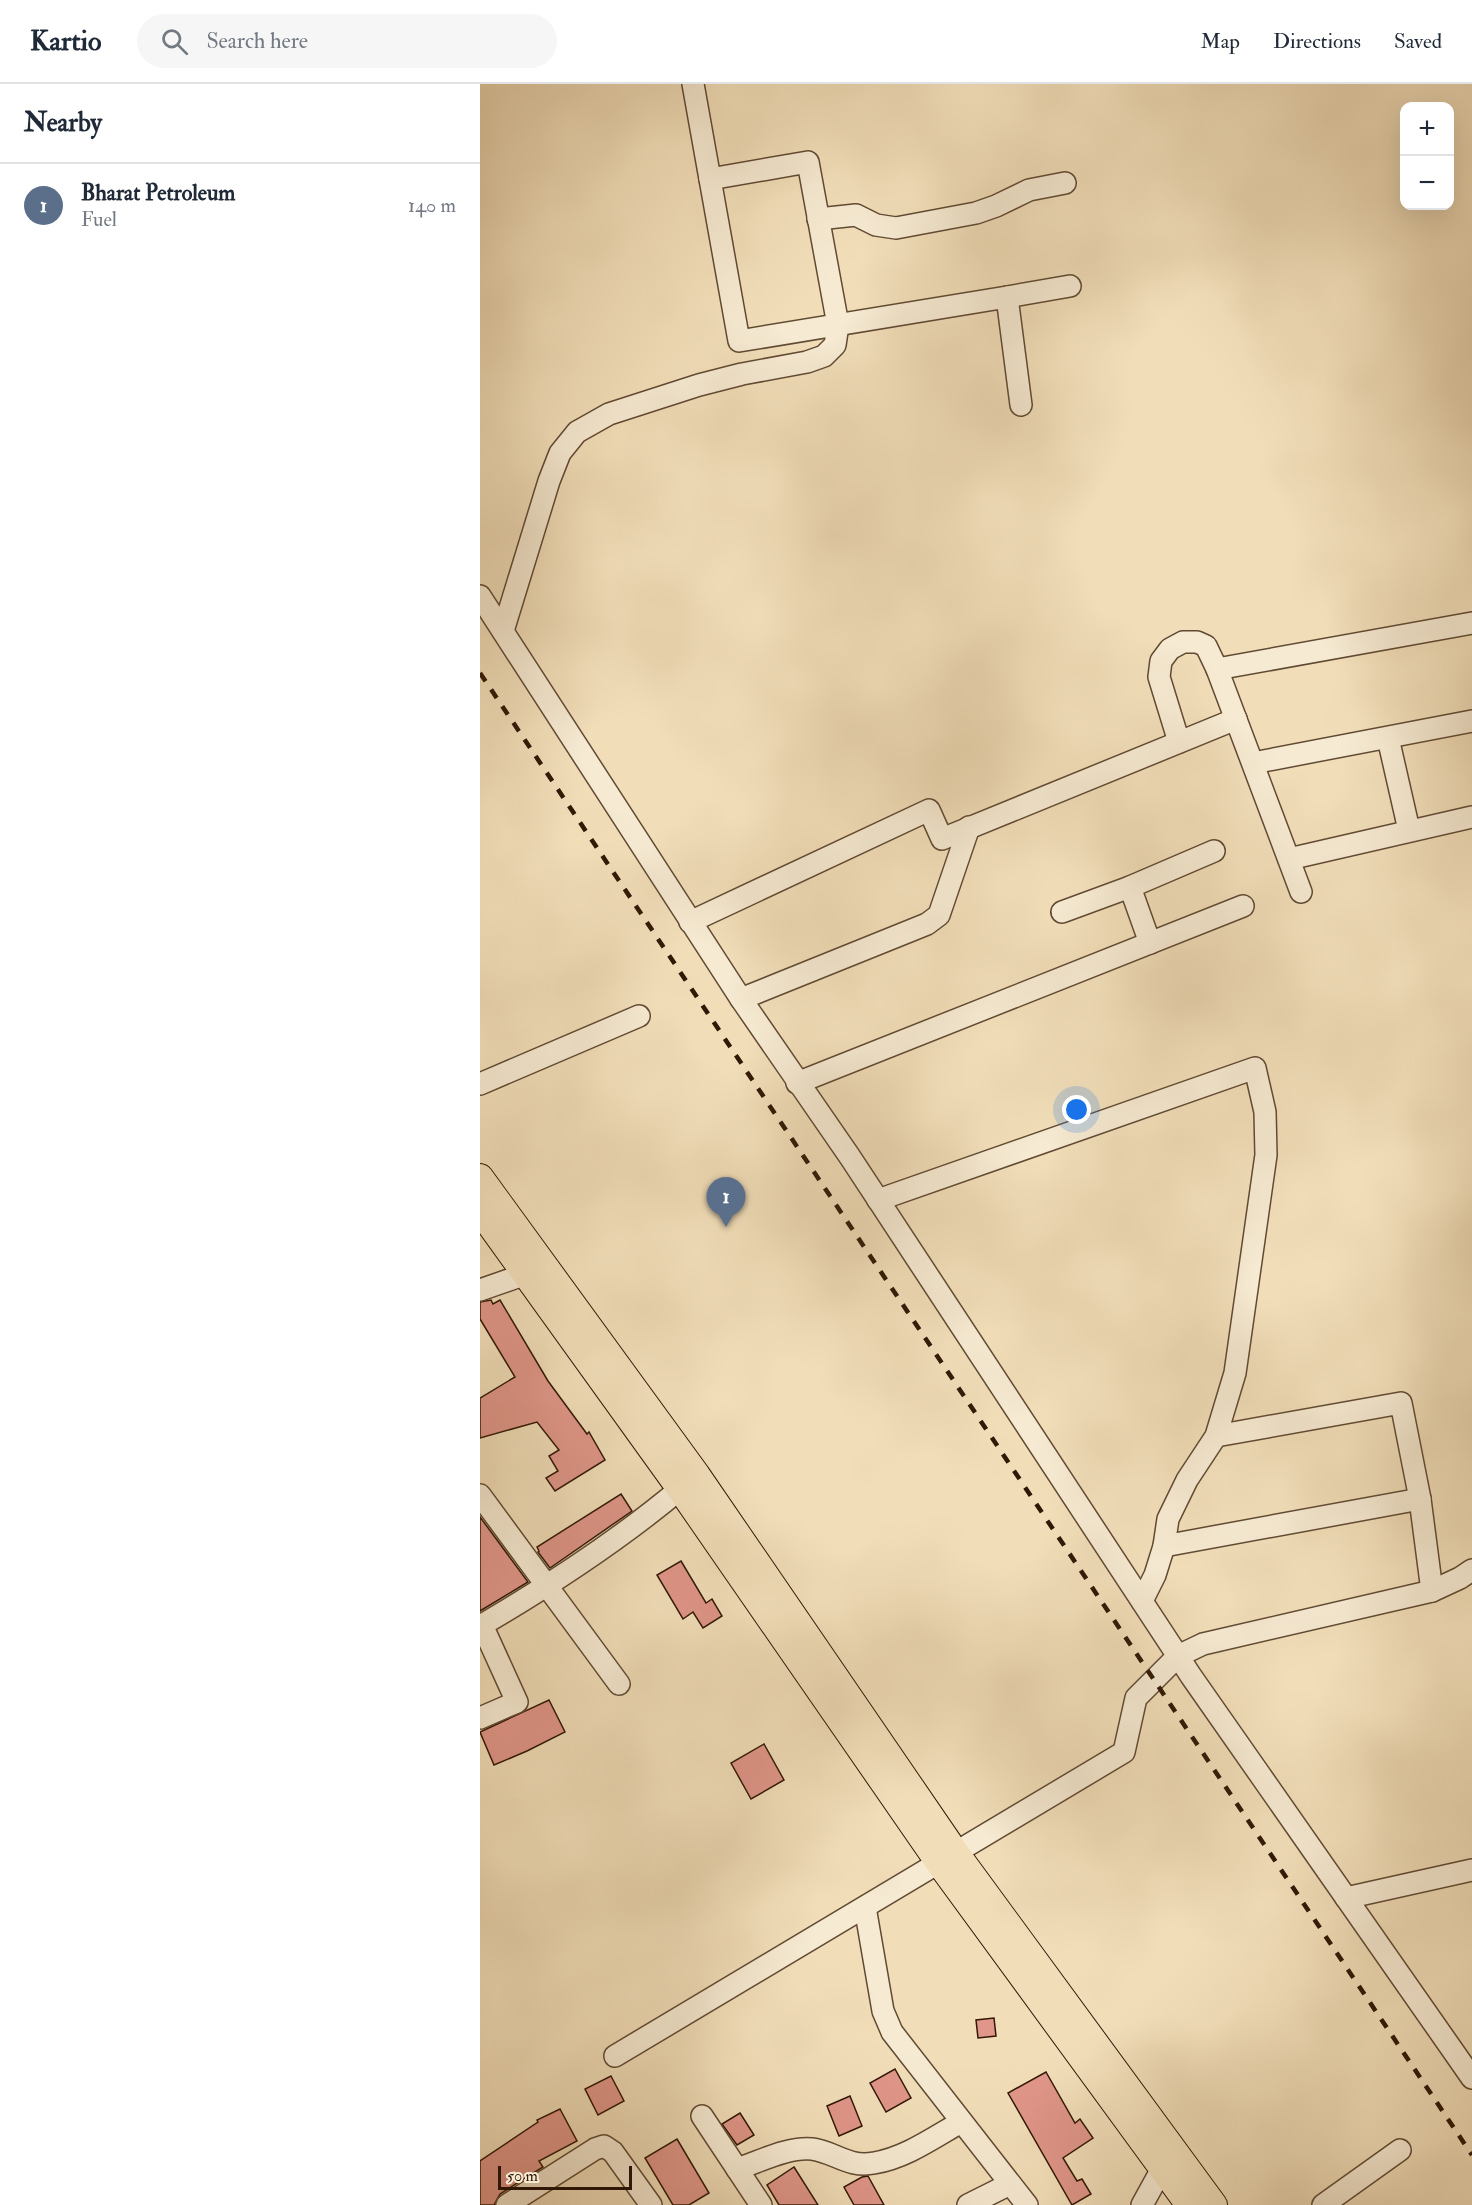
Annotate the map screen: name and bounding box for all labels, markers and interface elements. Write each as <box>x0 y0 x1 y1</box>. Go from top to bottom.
search box <box>137 14 557 68</box>
text: Kartio <box>30 24 101 59</box>
icon: search <box>158 25 191 58</box>
text: Search here <box>206 27 308 55</box>
text: Map <box>1200 28 1240 55</box>
text: Directions <box>1273 28 1361 55</box>
text: Saved <box>1394 28 1442 55</box>
map controls <box>1400 102 1454 210</box>
button: + <box>1400 102 1454 156</box>
text: Nearby <box>24 107 102 139</box>
button: − <box>1400 156 1454 210</box>
text: Bharat Petroleum <box>81 179 235 207</box>
text: 1 <box>40 193 47 218</box>
text: 140 m <box>408 193 456 218</box>
text: Fuel <box>81 207 117 232</box>
your location <box>1062 1095 1091 1124</box>
pin: 1 <box>706 1178 746 1227</box>
scale bar <box>498 2163 632 2190</box>
text: 50 m <box>507 2166 538 2186</box>

